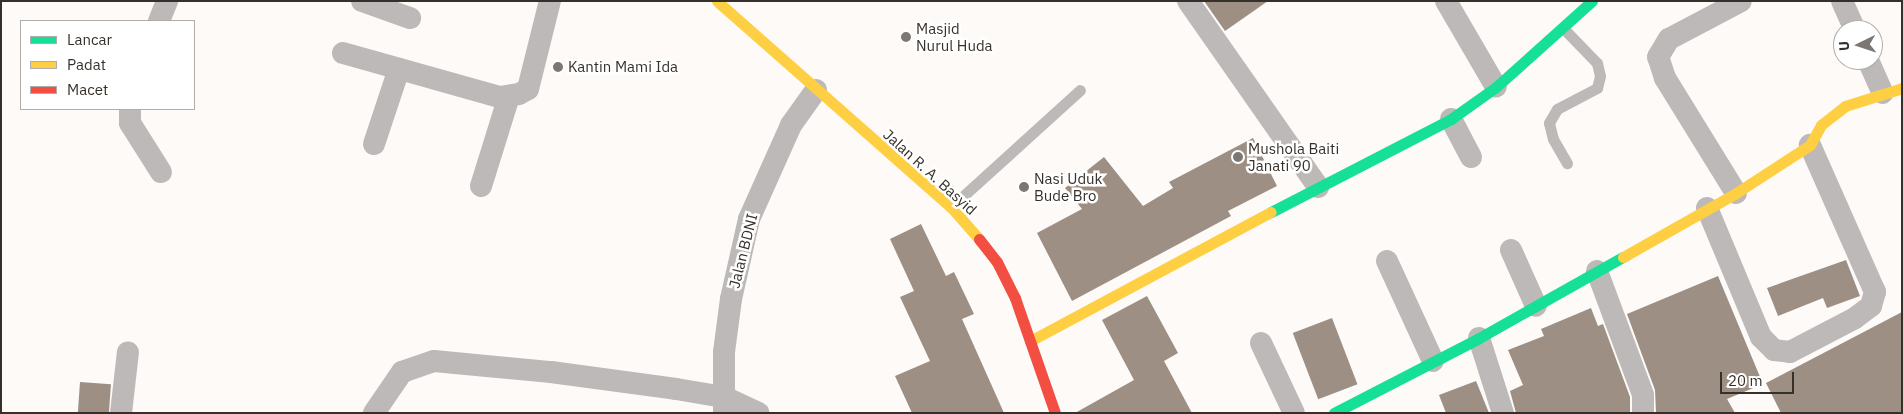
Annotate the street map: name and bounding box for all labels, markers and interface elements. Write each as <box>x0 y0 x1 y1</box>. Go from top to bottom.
place label: Masjid Nurul Huda <box>916 19 993 54</box>
legend <box>20 20 195 110</box>
north arrow <box>1833 20 1883 70</box>
text: Lancar <box>67 30 112 49</box>
marker: Masjid Nurul Huda <box>900 31 912 43</box>
text: U <box>1835 41 1853 51</box>
text: Padat <box>67 55 106 74</box>
place label: Kantin Mami Ida <box>568 58 678 76</box>
marker: Kantin Mami Ida <box>552 61 564 73</box>
text: Macet <box>67 80 108 99</box>
street label: Jalan R. A. Basyid <box>880 125 980 219</box>
place label: Mushola Baiti Janati 90 <box>1248 139 1339 174</box>
marker: Mushola Baiti Janati 90 <box>1232 151 1244 163</box>
place label: Nasi Uduk Bude Bro <box>1034 169 1103 204</box>
marker: Nasi Uduk Bude Bro <box>1018 181 1030 193</box>
street label: Jalan BDNI <box>725 212 761 290</box>
scale bar <box>1723 362 1797 394</box>
text: 20 m <box>1728 371 1763 390</box>

